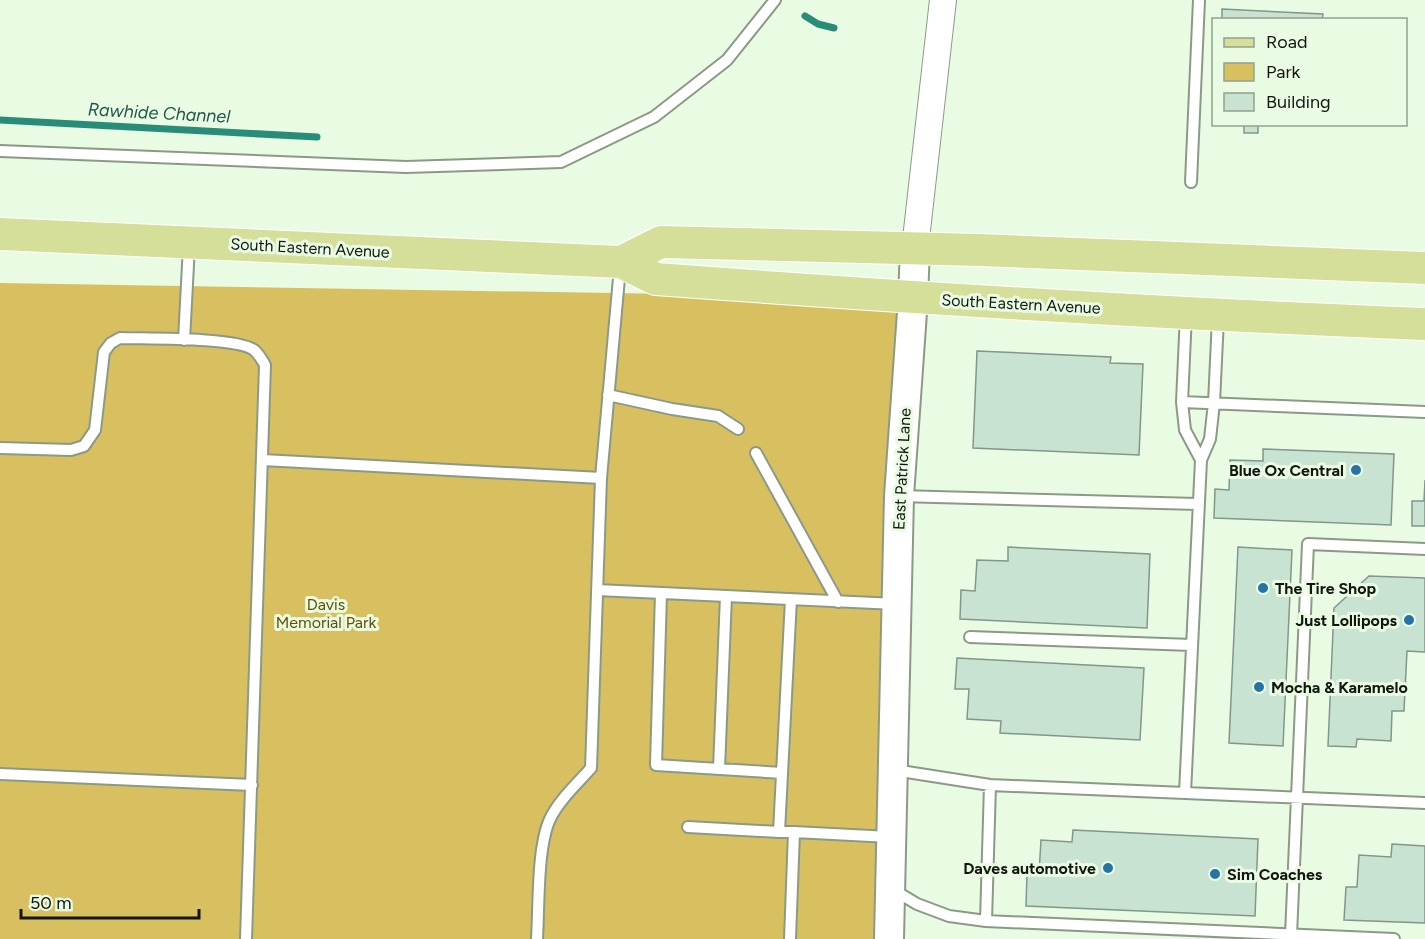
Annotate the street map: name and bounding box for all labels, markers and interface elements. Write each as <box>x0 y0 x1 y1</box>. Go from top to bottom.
legend <box>1212 18 1407 126</box>
text: Road <box>1266 31 1307 53</box>
text: Park <box>1266 61 1301 83</box>
text: Building <box>1266 91 1331 113</box>
water label: Rawhide Channel <box>87 98 232 128</box>
street label: South Eastern Avenue <box>230 234 390 262</box>
street label: South Eastern Avenue <box>941 290 1101 318</box>
street label: East Patrick Lane <box>889 407 915 530</box>
place label: Blue Ox Central <box>1229 461 1344 480</box>
marker: Blue Ox Central <box>1349 463 1363 477</box>
place label: The Tire Shop <box>1275 579 1377 598</box>
marker: The Tire Shop <box>1256 581 1270 595</box>
park label: Davis Memorial Park <box>276 595 376 632</box>
place label: Just Lollipops <box>1295 611 1398 630</box>
marker: Just Lollipops <box>1402 613 1416 627</box>
place label: Mocha & Karamelo <box>1271 678 1408 697</box>
marker: Mocha & Karamelo <box>1252 680 1266 694</box>
place label: Daves automotive <box>963 859 1096 878</box>
marker: Daves automotive <box>1101 861 1115 875</box>
place label: Sim Coaches <box>1227 865 1323 884</box>
marker: Sim Coaches <box>1208 867 1222 881</box>
scale bar <box>21 882 200 920</box>
text: 50 m <box>30 892 72 914</box>

